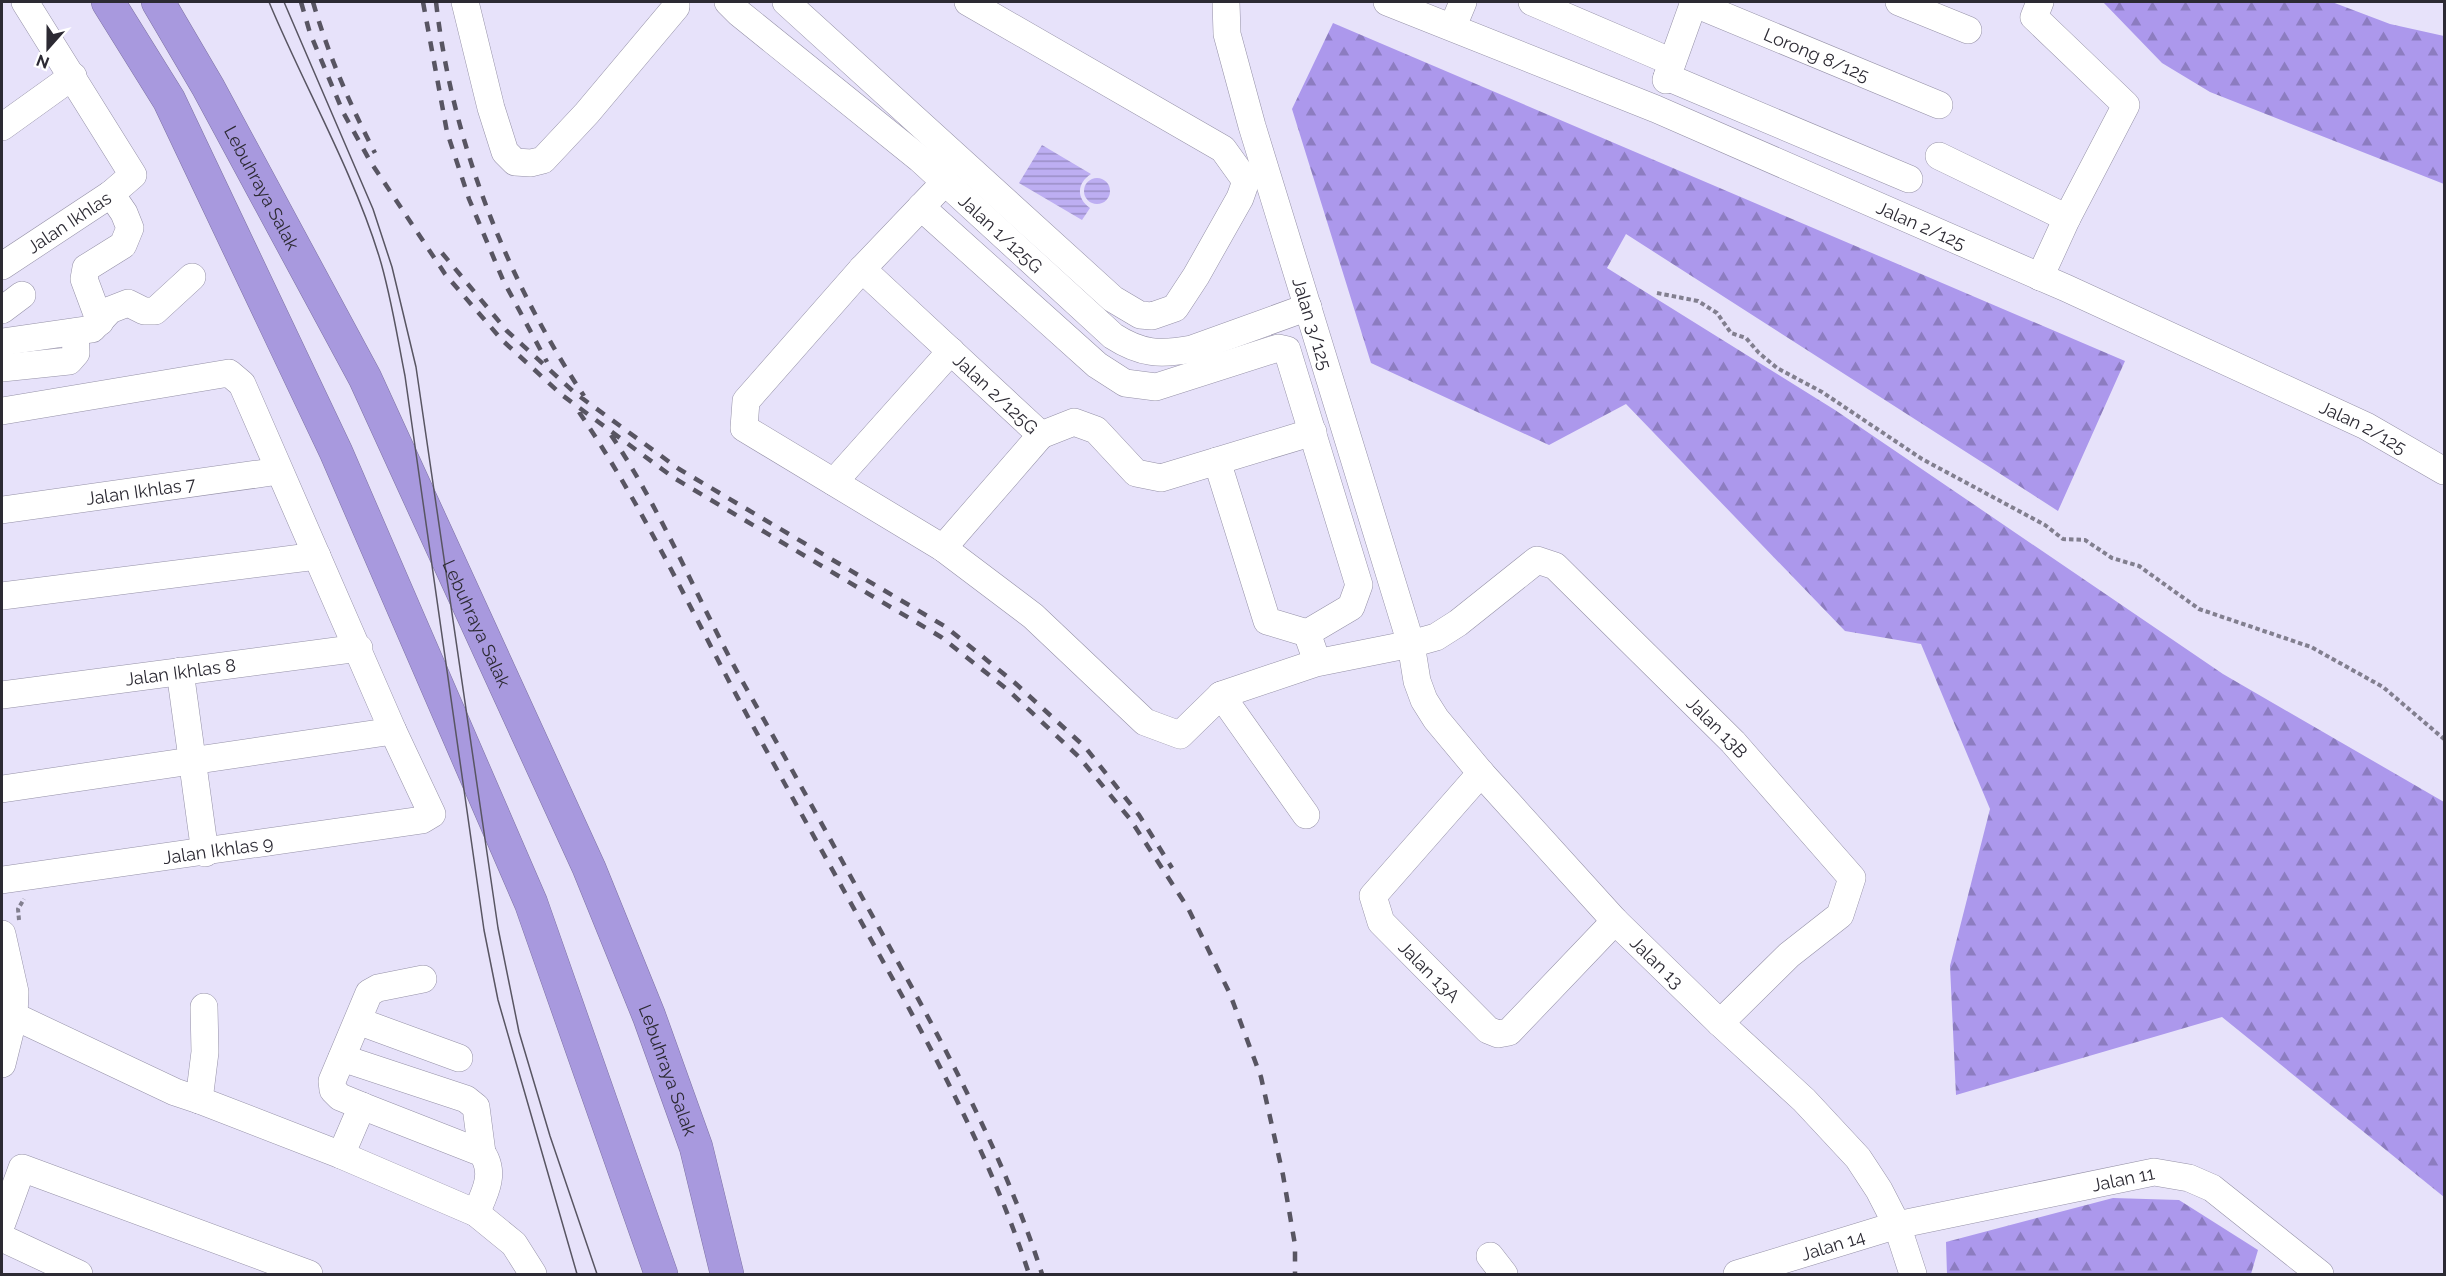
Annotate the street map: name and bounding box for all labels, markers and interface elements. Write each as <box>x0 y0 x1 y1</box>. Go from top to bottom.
north arrow <box>18 18 78 78</box>
street label: Lorong 8/125 <box>1761 23 1873 86</box>
text: N <box>34 50 52 73</box>
street label: Lebuhraya Salak <box>220 122 305 254</box>
street label: Jalan Ikhlas <box>23 187 115 257</box>
street label: Jalan 1/125G <box>955 190 1047 277</box>
street label: Jalan 2/125 <box>1874 196 1969 254</box>
street label: Jalan 3/125 <box>1289 275 1337 372</box>
street label: Jalan 2/125G <box>949 349 1043 438</box>
street label: Jalan 2/125 <box>2317 396 2411 458</box>
street label: Jalan Ikhlas 7 <box>85 472 197 509</box>
street label: Lebuhraya Salak <box>439 556 516 691</box>
street label: Jalan Ikhlas 8 <box>124 654 237 689</box>
street label: Jalan 13B <box>1683 692 1752 762</box>
street label: Jalan Ikhlas 9 <box>162 832 274 868</box>
street label: Jalan 13 <box>1626 932 1688 992</box>
street label: Jalan 13A <box>1395 936 1464 1006</box>
street label: Lebuhraya Salak <box>635 1001 702 1139</box>
street label: Jalan 11 <box>2090 1162 2156 1195</box>
street label: Jalan 14 <box>1798 1225 1867 1264</box>

